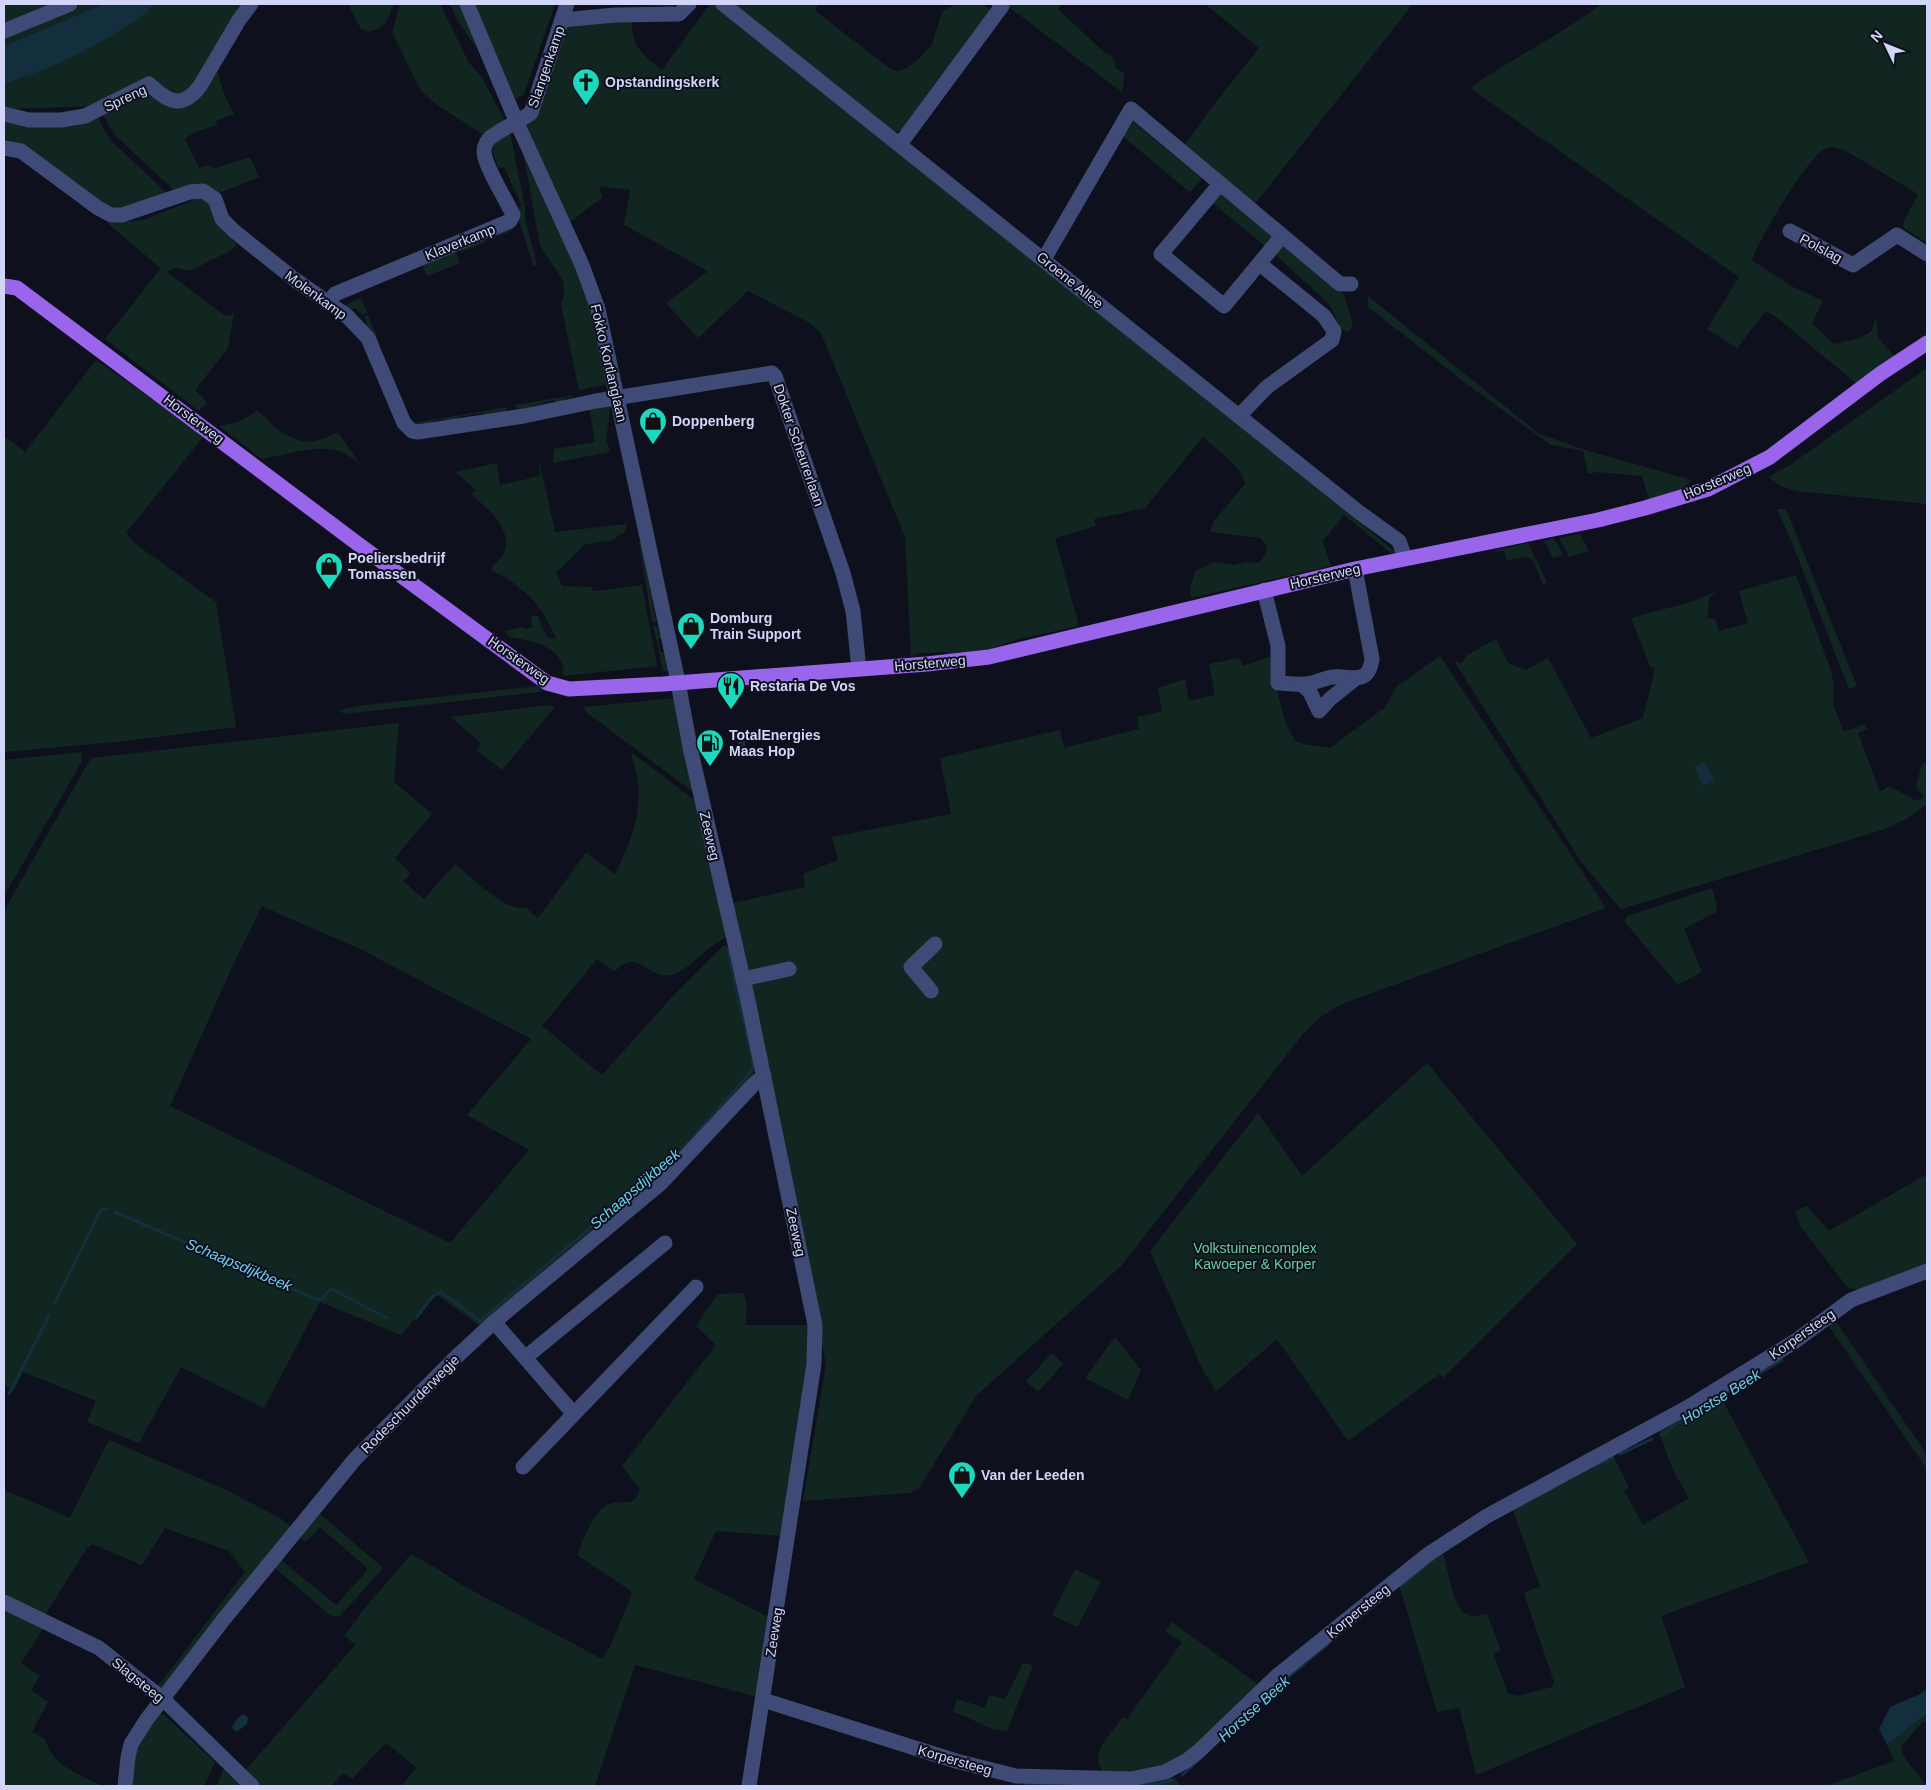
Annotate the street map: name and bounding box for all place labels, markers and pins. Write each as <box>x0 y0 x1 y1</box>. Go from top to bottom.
church icon: Opstandingskerk <box>571 67 601 106</box>
place label: Opstandingskerk <box>605 74 720 90</box>
shop icon: Doppenberg <box>638 406 668 445</box>
place label: Doppenberg <box>672 413 754 429</box>
place label: Poeliersbedrijf Tomassen <box>348 550 446 582</box>
shop icon: Poeliersbedrijf Tomassen <box>314 551 344 590</box>
place label: Domburg Train Support <box>710 610 801 642</box>
shop icon: Domburg Train Support <box>676 611 706 650</box>
restaurant icon: Restaria De Vos <box>716 671 746 710</box>
place label: Restaria De Vos <box>750 678 856 694</box>
place label: TotalEnergies Maas Hop <box>729 727 821 759</box>
fuel station icon: TotalEnergies Maas Hop <box>695 728 725 767</box>
shop icon: Van der Leeden <box>947 1460 977 1499</box>
place label: Van der Leeden <box>981 1467 1084 1483</box>

